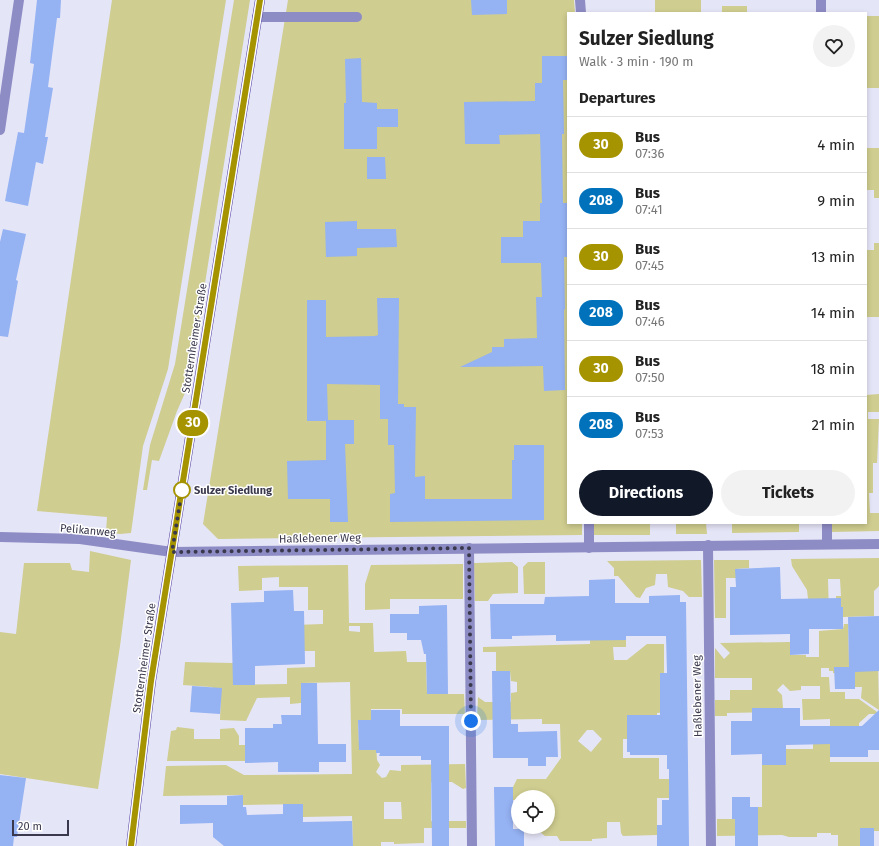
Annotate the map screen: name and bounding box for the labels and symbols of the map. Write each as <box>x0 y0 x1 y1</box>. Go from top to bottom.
street label: Stotternheimer Straße <box>179 282 210 394</box>
line badge: 30 <box>175 410 211 436</box>
marker: Sulzer Siedlung <box>173 481 191 499</box>
place label: Sulzer Siedlung <box>194 484 273 497</box>
street label: Pelikanweg <box>60 522 117 539</box>
street label: Haßlebener Weg <box>279 531 361 546</box>
street label: Stotternheimer Straße <box>130 602 159 714</box>
street label: Haßlebener Weg <box>690 655 705 737</box>
your location <box>461 711 481 731</box>
scale bar <box>12 818 69 837</box>

